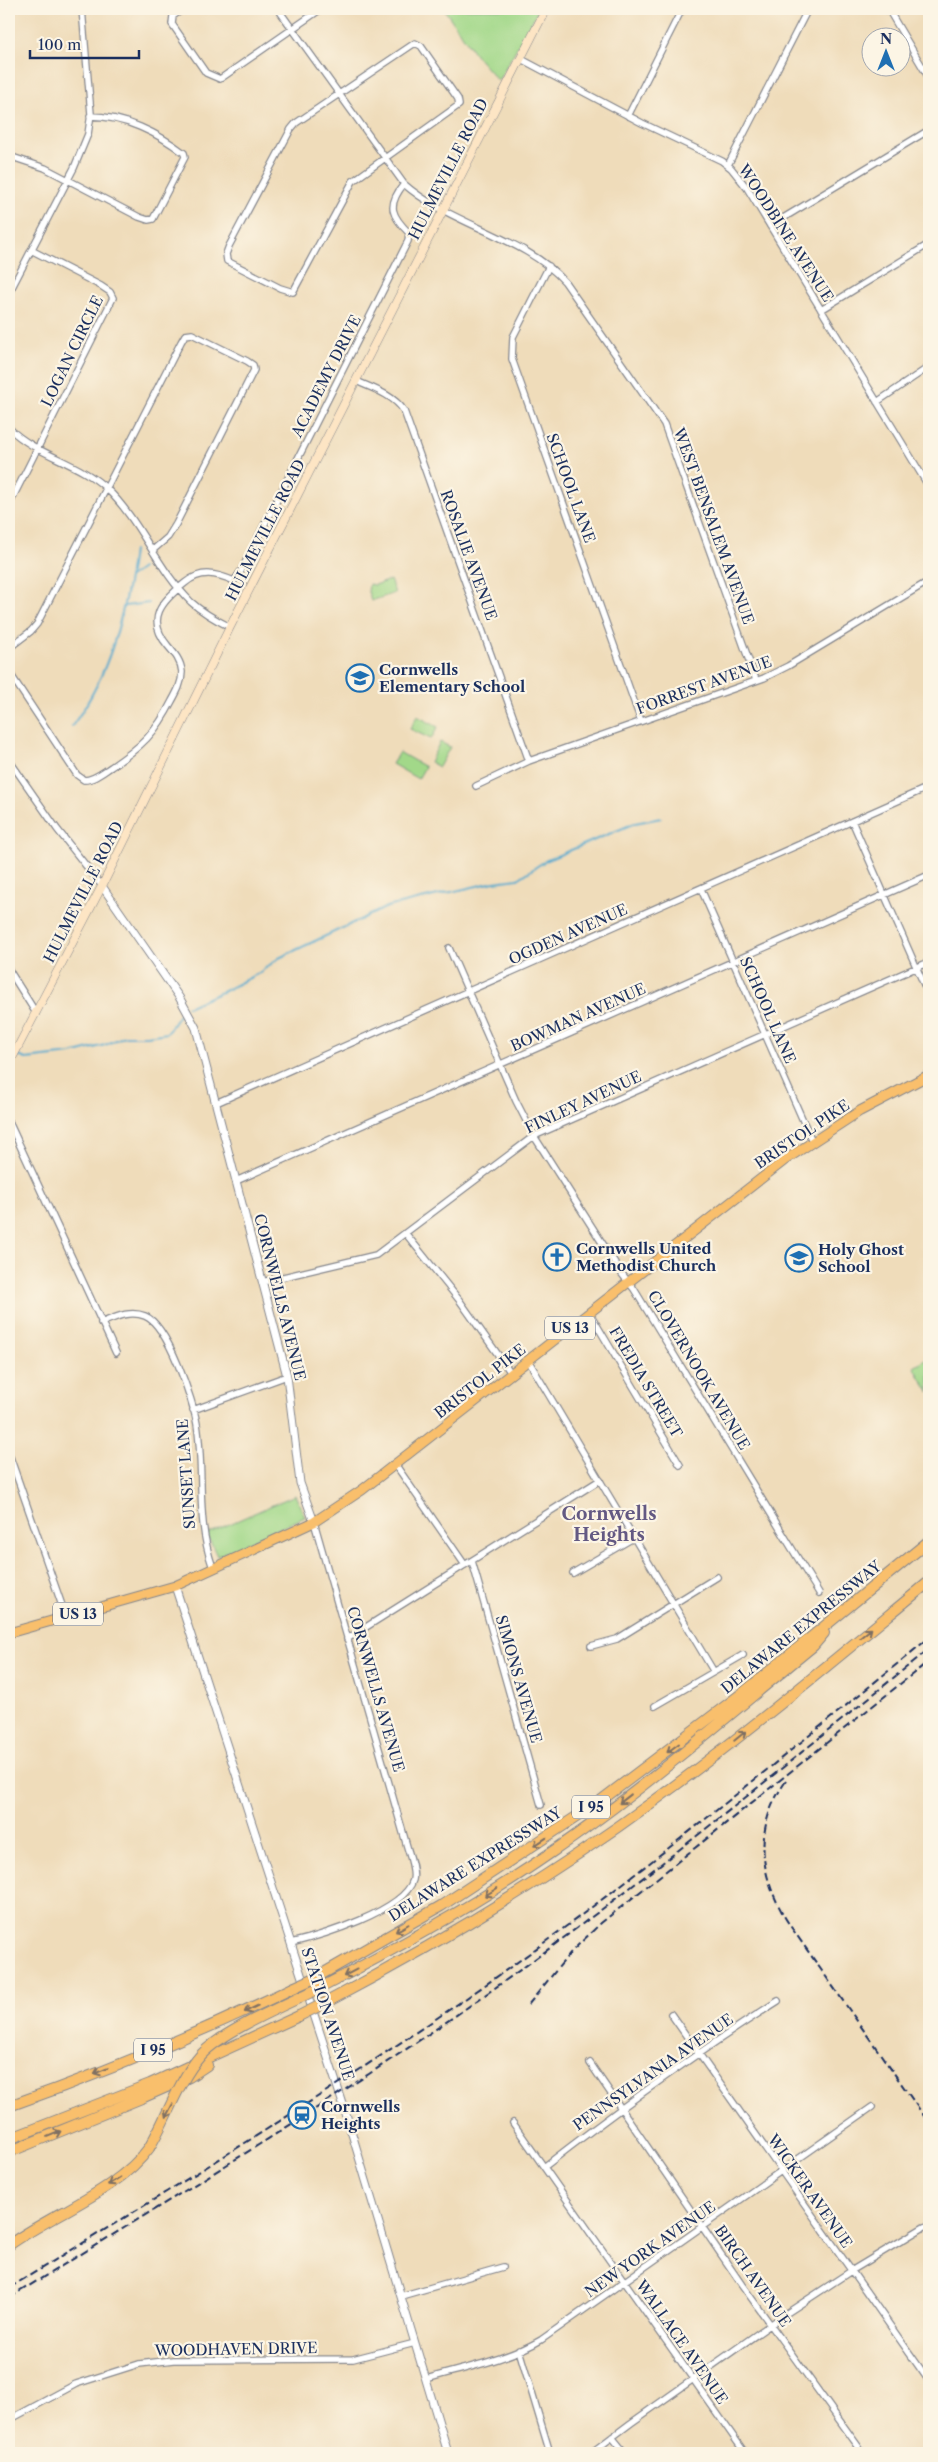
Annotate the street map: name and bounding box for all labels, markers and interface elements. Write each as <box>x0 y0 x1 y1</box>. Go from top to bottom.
scale bar <box>30 28 139 60</box>
north arrow <box>860 28 910 78</box>
text: N <box>880 30 892 48</box>
text: 100 m <box>38 35 81 54</box>
street label: HULMEVILLE ROAD <box>404 95 492 243</box>
street label: WOODBINE AVENUE <box>734 160 838 305</box>
street label: LOGAN CIRCLE <box>37 292 107 410</box>
street label: ACADEMY DRIVE <box>287 312 365 441</box>
street label: WEST BENSALEM AVENUE <box>669 424 758 627</box>
street label: SCHOOL LANE <box>542 431 600 545</box>
street label: HULMEVILLE ROAD <box>221 456 309 604</box>
street label: ROSALIE AVENUE <box>437 487 501 623</box>
street label: FORREST AVENUE <box>634 652 774 718</box>
place label: Cornwells Elementary School <box>379 660 525 696</box>
school or university icon: Cornwells Elementary School <box>345 663 375 693</box>
street label: HULMEVILLE ROAD <box>39 818 127 966</box>
street label: OGDEN AVENUE <box>506 899 630 969</box>
street label: SCHOOL LANE <box>736 954 800 1066</box>
street label: BOWMAN AVENUE <box>507 979 649 1055</box>
street label: FINLEY AVENUE <box>522 1067 644 1137</box>
street label: BRISTOL PIKE <box>751 1095 853 1173</box>
street label: CORNWELLS AVENUE <box>250 1212 310 1382</box>
place label: Cornwells United Methodist Church <box>576 1239 717 1275</box>
place label: Holy Ghost School <box>818 1240 904 1276</box>
church icon: Cornwells United Methodist Church <box>542 1242 572 1272</box>
school or university icon: Holy Ghost School <box>784 1243 814 1273</box>
street label: CLOVERNOOK AVENUE <box>644 1287 754 1453</box>
road number: US 13 <box>545 1316 595 1340</box>
street label: FREDIA STREET <box>605 1323 687 1442</box>
street label: BRISTOL PIKE <box>431 1340 529 1422</box>
street label: SUNSET LANE <box>173 1418 199 1530</box>
district label: Cornwells Heights <box>561 1503 657 1546</box>
street label: DELAWARE EXPRESSWAY <box>717 1556 885 1698</box>
road number: US 13 <box>53 1602 103 1626</box>
street label: CORNWELLS AVENUE <box>343 1604 409 1774</box>
street label: SIMONS AVENUE <box>492 1613 546 1745</box>
one-way arrow <box>860 1628 873 1639</box>
one-way arrow <box>734 1730 747 1741</box>
one-way arrow <box>667 1743 680 1754</box>
one-way arrow <box>618 1794 631 1805</box>
road number: I 95 <box>572 1795 610 1818</box>
street label: DELAWARE EXPRESSWAY <box>385 1803 566 1925</box>
one-way arrow <box>533 1837 547 1847</box>
one-way arrow <box>485 1887 499 1897</box>
one-way arrow <box>395 1924 410 1933</box>
street label: STATION AVENUE <box>297 1945 359 2083</box>
one-way arrow <box>343 1969 358 1978</box>
one-way arrow <box>244 2005 259 2014</box>
street label: PENNSYLVANIA AVENUE <box>569 2009 737 2135</box>
road number: I 95 <box>134 2038 172 2062</box>
one-way arrow <box>94 2067 109 2076</box>
place label: Cornwells Heights <box>321 2097 400 2133</box>
station icon: Cornwells Heights <box>287 2100 317 2130</box>
one-way arrow <box>164 2103 173 2118</box>
one-way arrow <box>46 2129 61 2138</box>
street label: WICKER AVENUE <box>763 2130 856 2252</box>
one-way arrow <box>107 2176 121 2186</box>
street label: NEW YORK AVENUE <box>581 2197 719 2301</box>
street label: BIRCH AVENUE <box>711 2221 795 2331</box>
street label: WALLACE AVENUE <box>631 2275 732 2408</box>
street label: WOODHAVEN DRIVE <box>153 2338 318 2360</box>

